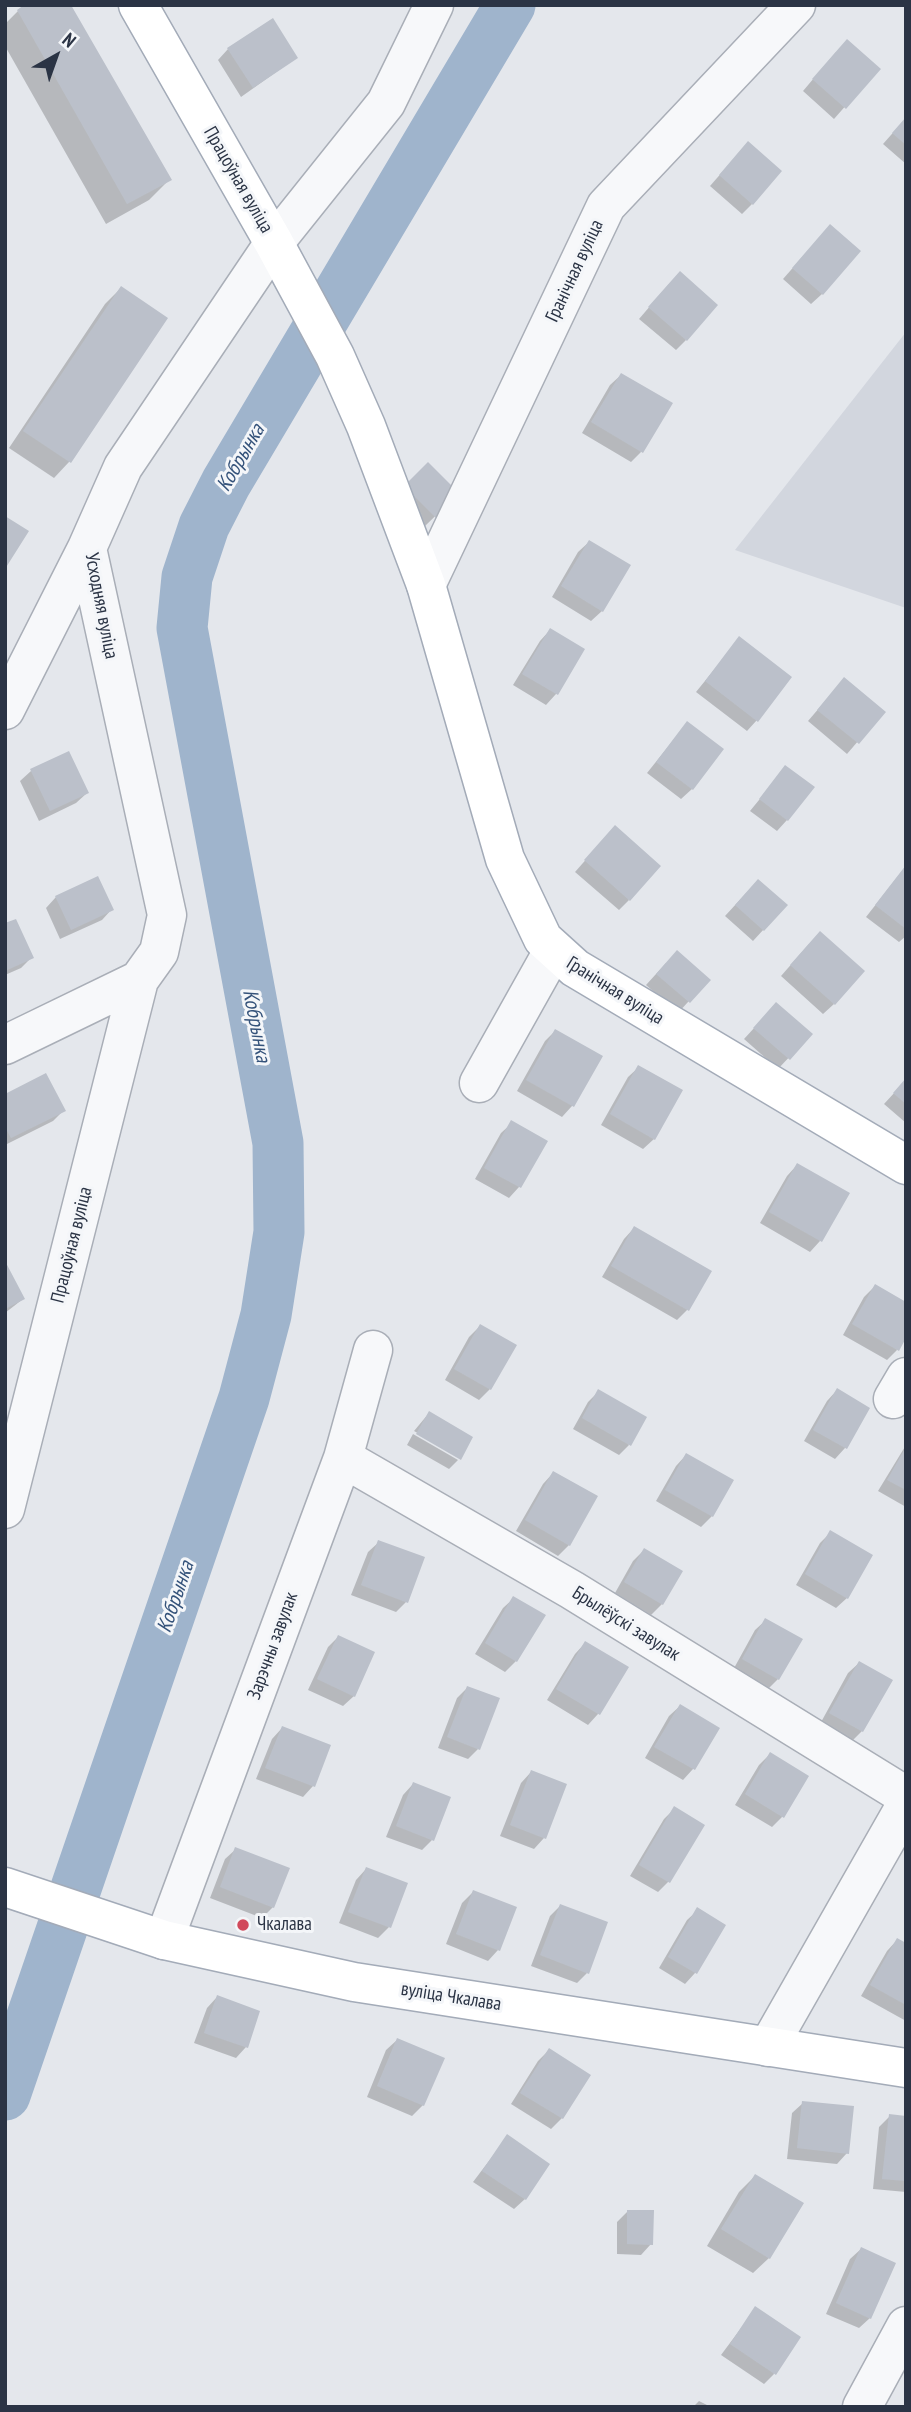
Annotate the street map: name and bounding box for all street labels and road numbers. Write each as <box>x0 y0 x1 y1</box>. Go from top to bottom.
street label: Працоўная вуліца <box>198 123 278 237</box>
street label: Гранічная вуліца <box>541 216 609 326</box>
street label: Усходняя вуліца <box>80 551 122 661</box>
street label: Гранічная вуліца <box>562 952 668 1030</box>
street label: Працоўная вуліца <box>47 1184 97 1306</box>
street label: Брылёўскі завулак <box>568 1582 684 1666</box>
street label: Зарэчны завулак <box>243 1589 303 1703</box>
street label: вуліца Чкалава <box>399 1978 503 2016</box>

